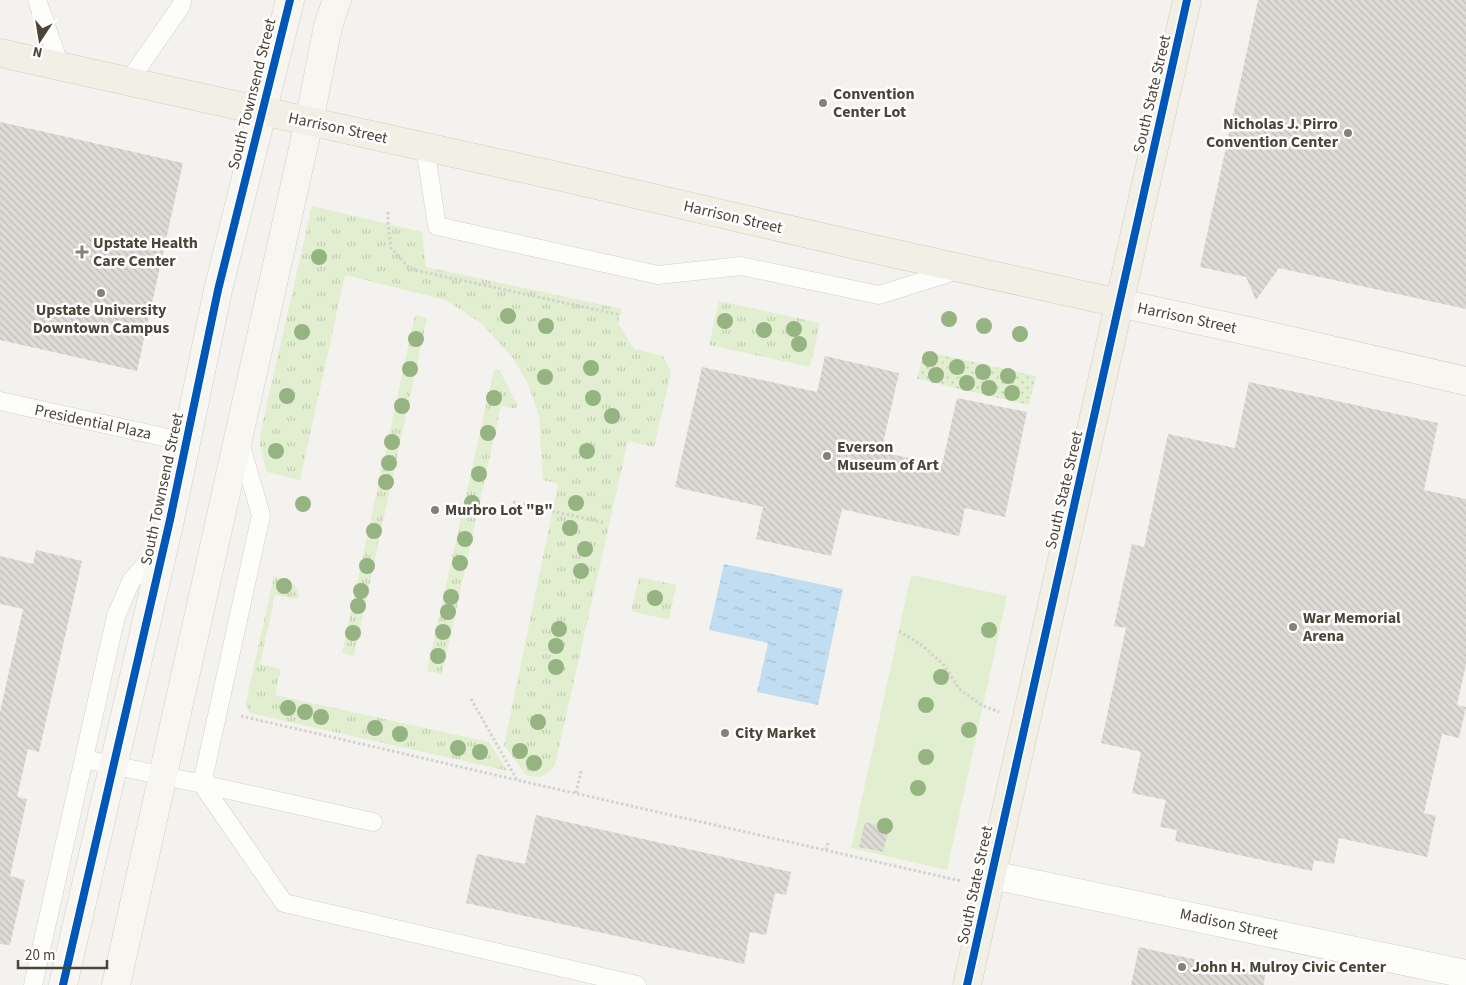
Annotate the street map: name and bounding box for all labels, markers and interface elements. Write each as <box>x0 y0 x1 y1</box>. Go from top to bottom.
north arrow <box>15 15 65 65</box>
street label: South Townsend Street <box>223 15 282 172</box>
street label: South State Street <box>1128 32 1176 155</box>
text: N <box>31 41 44 62</box>
place label: Convention Center Lot <box>833 83 915 123</box>
marker: Convention Center Lot <box>817 97 829 109</box>
street label: Harrison Street <box>286 107 390 149</box>
place label: Nicholas J. Pirro Convention Center <box>1206 113 1339 153</box>
marker: Nicholas J. Pirro Convention Center <box>1342 127 1354 139</box>
street label: Harrison Street <box>681 195 785 239</box>
place label: Upstate Health Care Center <box>93 232 198 272</box>
marker: Upstate Health Care Center <box>75 245 89 259</box>
marker: Upstate University Downtown Campus <box>95 287 107 299</box>
street label: Harrison Street <box>1135 297 1239 339</box>
place label: Upstate University Downtown Campus <box>33 299 169 339</box>
street label: Presidential Plaza <box>33 399 153 445</box>
street label: South Townsend Street <box>135 410 189 567</box>
street label: South State Street <box>1040 428 1088 551</box>
place label: Everson Museum of Art <box>837 436 939 476</box>
marker: Everson Museum of Art <box>821 450 833 462</box>
place label: Murbro Lot "B" <box>445 499 553 521</box>
marker: Murbro Lot "B" <box>429 504 441 516</box>
place label: War Memorial Arena <box>1302 607 1401 647</box>
marker: War Memorial Arena <box>1287 621 1299 633</box>
place label: City Market <box>735 722 816 744</box>
marker: City Market <box>719 727 731 739</box>
street label: South State Street <box>952 823 998 946</box>
street label: Madison Street <box>1178 903 1281 945</box>
scale bar <box>18 938 106 970</box>
text: 20 m <box>25 945 55 966</box>
place label: John H. Mulroy Civic Center <box>1192 956 1387 978</box>
marker: John H. Mulroy Civic Center <box>1176 961 1188 973</box>

